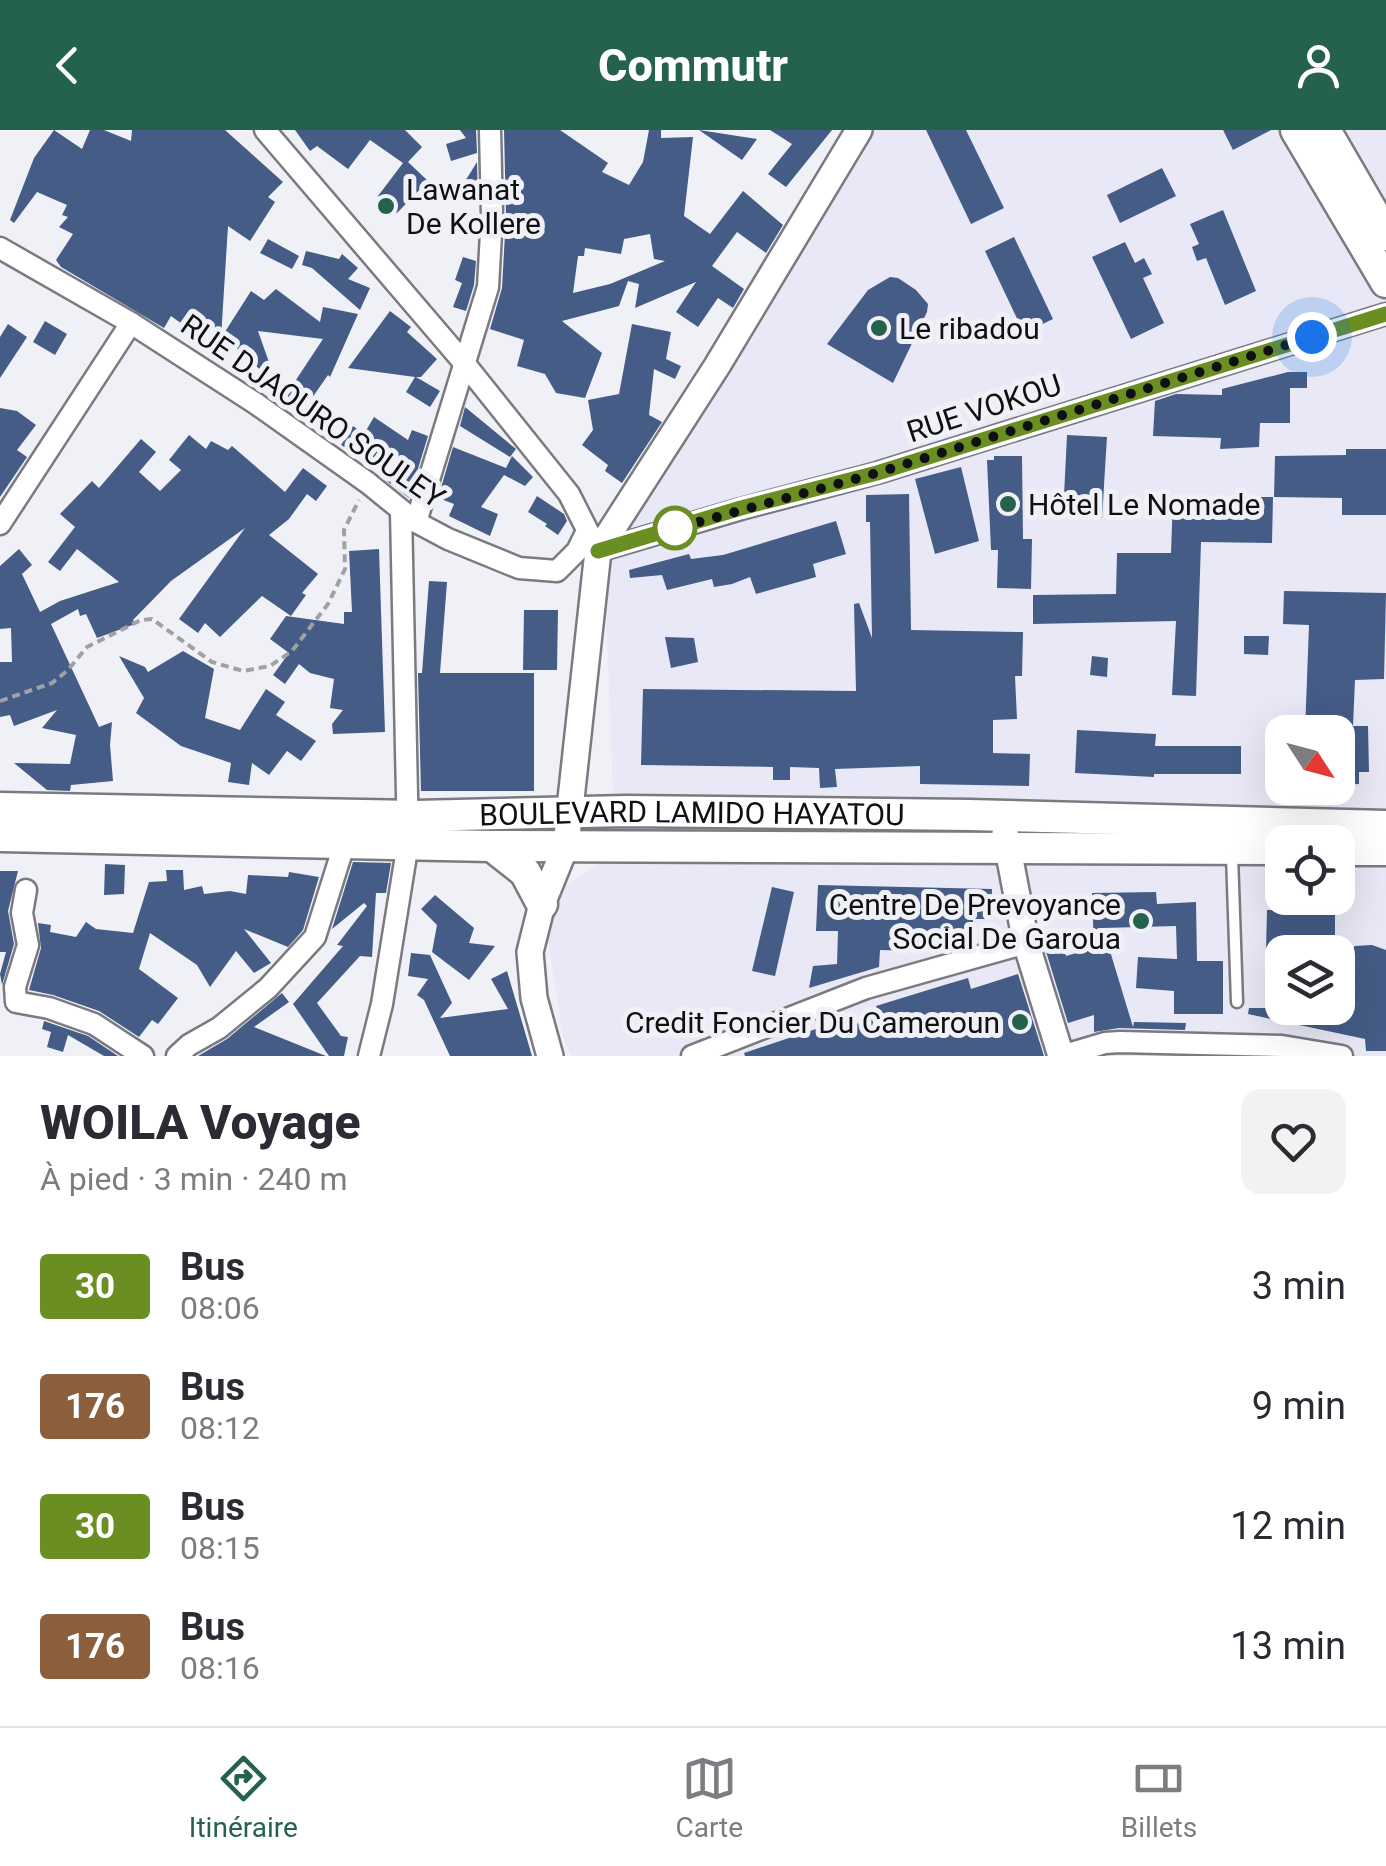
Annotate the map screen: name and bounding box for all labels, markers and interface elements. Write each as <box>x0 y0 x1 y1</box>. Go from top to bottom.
icon: back <box>40 38 95 93</box>
icon: person <box>1291 38 1346 93</box>
text: Commutr <box>598 39 788 92</box>
place label: Lawanat De Kollere <box>406 172 541 241</box>
marker: Lawanat De Kollere <box>375 195 397 217</box>
street label: RUE DJAOURO SOULEY <box>175 307 451 515</box>
place label: Le ribadou <box>899 311 1040 346</box>
your location <box>1287 312 1337 362</box>
marker: Le ribadou <box>868 317 890 339</box>
street label: RUE VOKOU <box>902 367 1066 449</box>
place label: Hôtel Le Nomade <box>1028 487 1260 522</box>
marker: Hôtel Le Nomade <box>997 493 1019 515</box>
unlabelled marker <box>654 507 696 549</box>
north arrow <box>1265 715 1355 805</box>
map controls <box>1265 715 1355 1025</box>
street label: BOULEVARD LAMIDO HAYATOU <box>479 793 905 832</box>
button: locate <box>1265 825 1355 915</box>
place label: Centre De Prevoyance Social De Garoua <box>829 887 1121 956</box>
marker: Centre De Prevoyance Social De Garoua <box>1130 910 1152 932</box>
button: layers <box>1265 935 1355 1025</box>
place label: Credit Foncier Du Cameroun <box>625 1005 1000 1040</box>
marker: Credit Foncier Du Cameroun <box>1009 1011 1031 1033</box>
button: heart <box>1241 1089 1346 1194</box>
text: WOILA Voyage <box>40 1094 361 1151</box>
text: À pied · 3 min · 240 m <box>40 1160 347 1198</box>
text: Bus <box>180 1245 245 1289</box>
text: 3 min <box>1252 1264 1346 1308</box>
text: 30 <box>75 1266 115 1307</box>
text: 08:06 <box>180 1289 260 1327</box>
text: Bus <box>180 1365 245 1409</box>
text: 9 min <box>1252 1384 1346 1428</box>
text: 176 <box>65 1386 125 1427</box>
text: 08:12 <box>180 1409 260 1447</box>
text: Bus <box>180 1485 245 1529</box>
text: 12 min <box>1230 1504 1346 1548</box>
text: 30 <box>75 1506 115 1547</box>
text: 08:15 <box>180 1529 260 1567</box>
text: Bus <box>180 1605 245 1649</box>
text: 13 min <box>1230 1624 1346 1668</box>
text: 176 <box>65 1626 125 1667</box>
text: 08:16 <box>180 1649 260 1687</box>
tab: Itinéraire <box>189 1751 298 1844</box>
tab: Carte <box>675 1751 743 1844</box>
tab: Billets <box>1121 1751 1197 1844</box>

